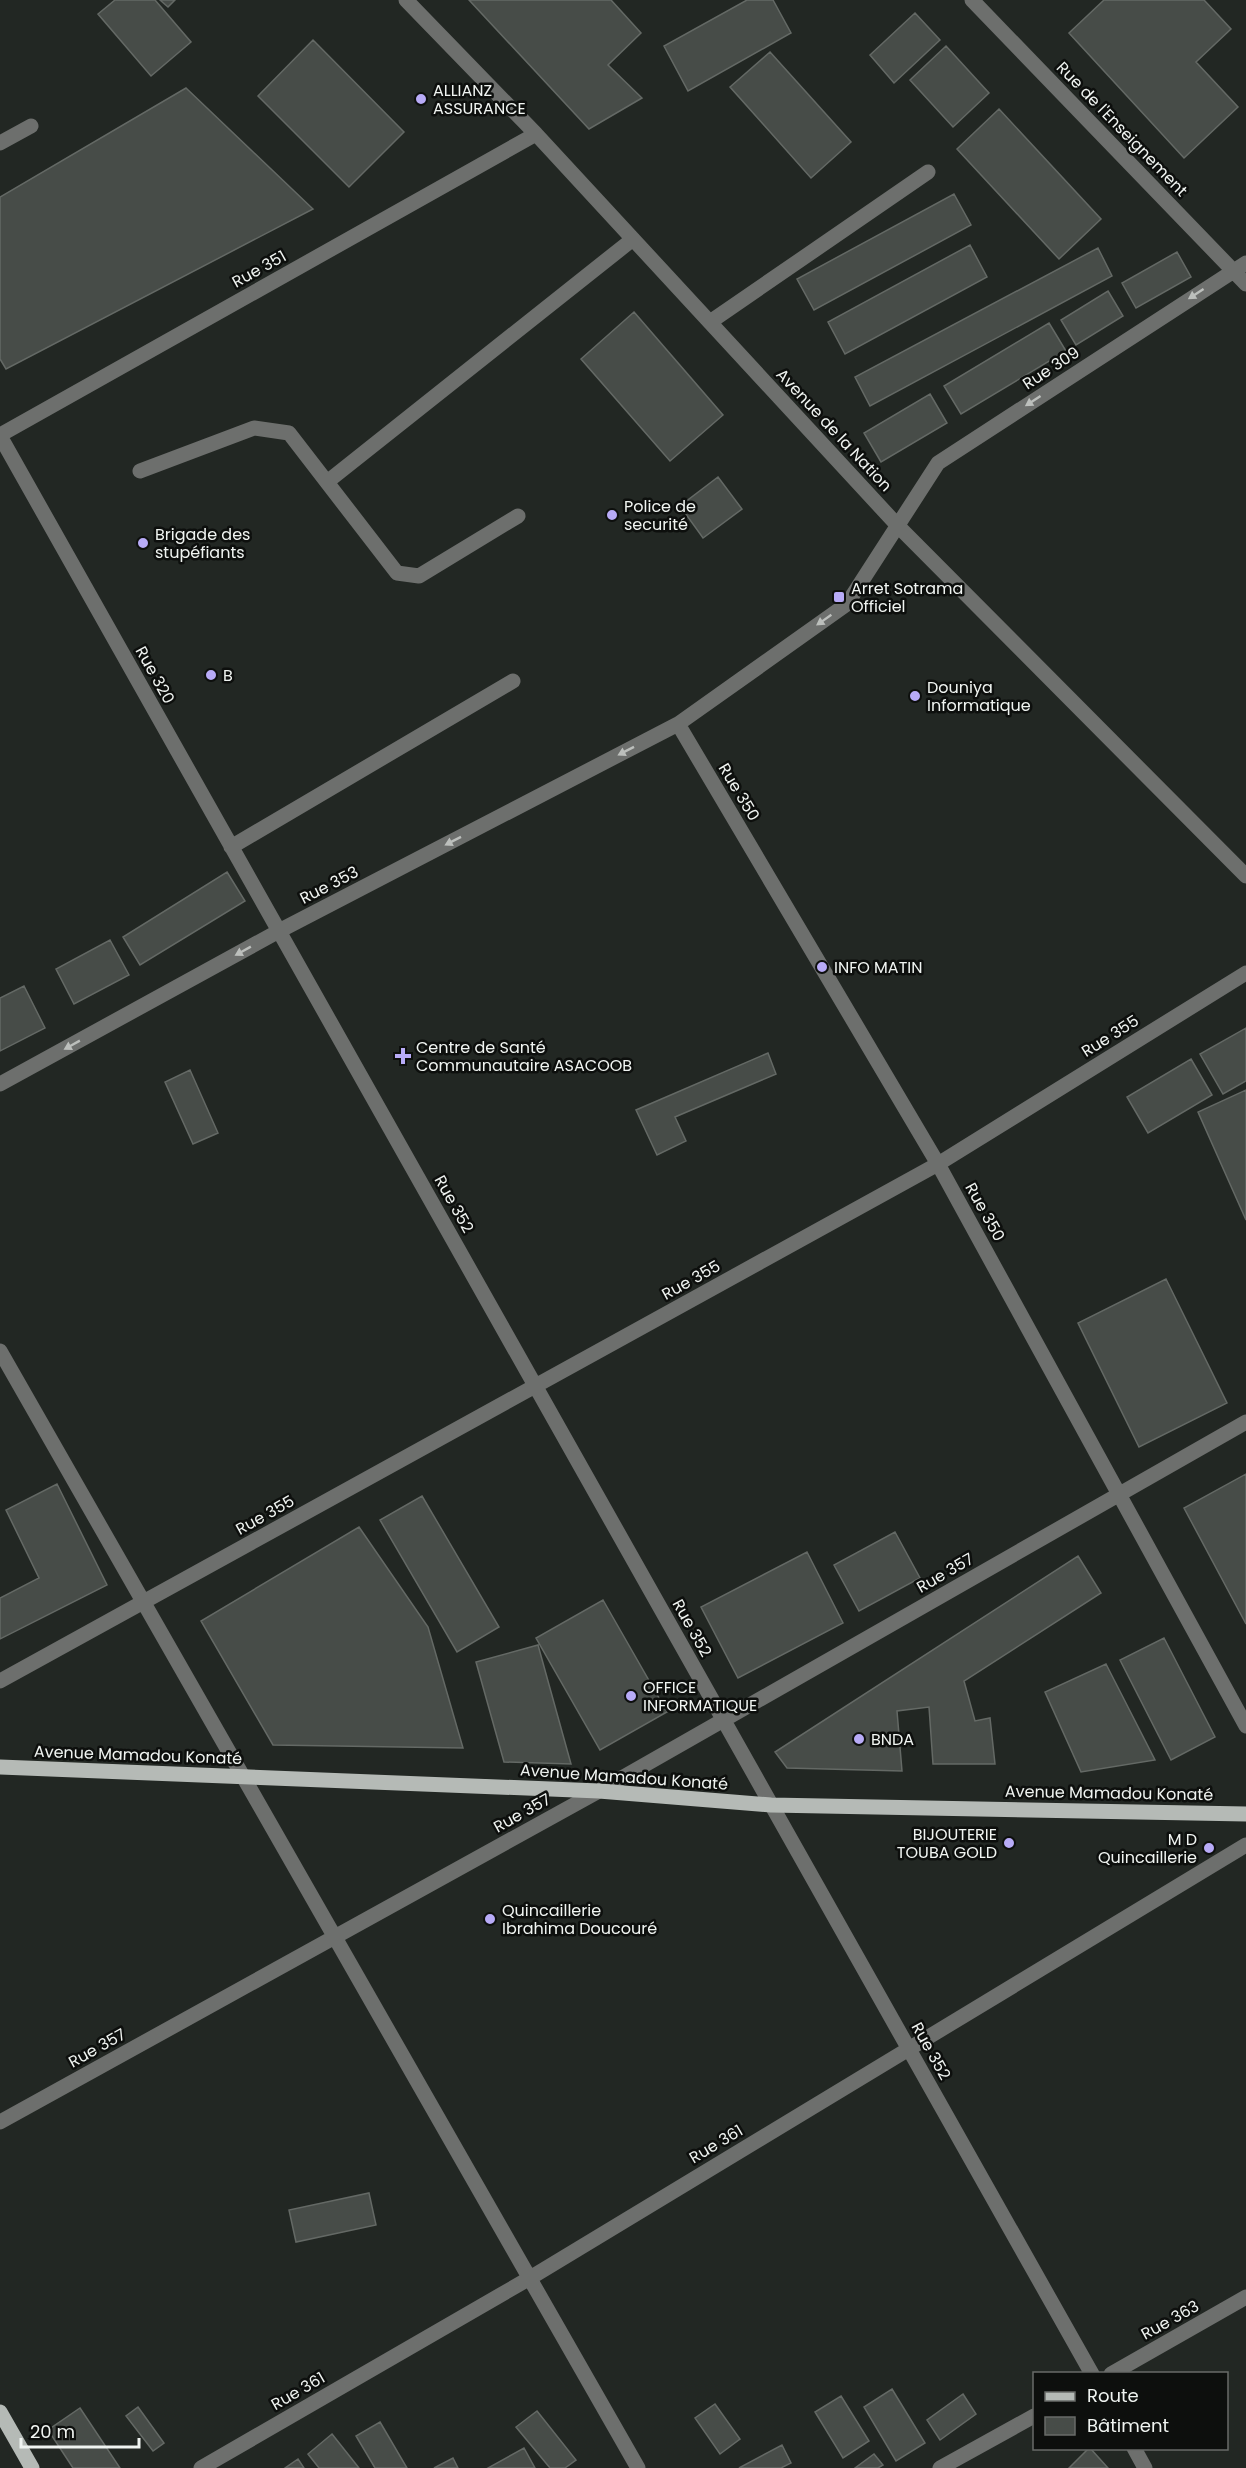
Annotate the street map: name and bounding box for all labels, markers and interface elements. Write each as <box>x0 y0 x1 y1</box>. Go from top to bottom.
street label: Rue de l'Enseignement <box>1051 56 1193 202</box>
place label: ALLIANZ ASSURANCE <box>433 79 526 120</box>
marker: ALLIANZ ASSURANCE <box>414 92 428 106</box>
street label: Rue 351 <box>228 245 290 293</box>
one-way arrow <box>1188 289 1205 300</box>
street label: Rue 309 <box>1018 341 1084 395</box>
street label: Avenue de la Nation <box>771 363 897 497</box>
one-way arrow <box>1025 395 1041 406</box>
place label: Police de securité <box>624 495 696 536</box>
marker: Police de securité <box>605 508 619 522</box>
place label: Brigade des stupéfiants <box>155 523 250 564</box>
marker: Brigade des stupéfiants <box>136 536 150 550</box>
place label: Arret Sotrama Officiel <box>851 577 963 618</box>
marker: Arret Sotrama Officiel <box>832 590 846 604</box>
one-way arrow <box>816 614 832 626</box>
street label: Rue 320 <box>130 642 180 708</box>
place label: B <box>223 664 233 687</box>
marker: B <box>204 668 218 682</box>
place label: Douniya Informatique <box>927 676 1031 717</box>
marker: Douniya Informatique <box>908 689 922 703</box>
one-way arrow <box>617 746 634 756</box>
street label: Rue 350 <box>713 759 765 825</box>
one-way arrow <box>444 836 461 846</box>
street label: Rue 353 <box>296 860 362 910</box>
one-way arrow <box>234 946 251 956</box>
place label: INFO MATIN <box>834 956 923 979</box>
marker: INFO MATIN <box>815 960 829 974</box>
street label: Rue 355 <box>1077 1009 1143 1063</box>
place label: Centre de Santé Communautaire ASACOOB <box>416 1036 632 1077</box>
one-way arrow <box>64 1039 80 1050</box>
marker: Centre de Santé Communautaire ASACOOB <box>394 1047 412 1065</box>
street label: Rue 352 <box>429 1171 479 1237</box>
street label: Rue 350 <box>960 1179 1010 1245</box>
street label: Rue 355 <box>658 1255 724 1305</box>
street label: Rue 355 <box>232 1490 298 1540</box>
street label: Rue 357 <box>912 1547 978 1599</box>
street label: Rue 352 <box>667 1595 717 1661</box>
place label: OFFICE INFORMATIQUE <box>643 1676 757 1717</box>
marker: OFFICE INFORMATIQUE <box>624 1689 638 1703</box>
place label: BNDA <box>871 1728 914 1751</box>
marker: BNDA <box>852 1732 866 1746</box>
street label: Avenue Mamadou Konaté <box>33 1740 243 1770</box>
street label: Avenue Mamadou Konaté <box>519 1758 729 1796</box>
street label: Avenue Mamadou Konaté <box>1005 1780 1213 1806</box>
street label: Rue 357 <box>489 1788 555 1838</box>
place label: BIJOUTERIE TOUBA GOLD <box>897 1823 997 1864</box>
place label: M D Quincaillerie <box>1098 1828 1197 1869</box>
marker: BIJOUTERIE TOUBA GOLD <box>1002 1836 1016 1850</box>
marker: M D Quincaillerie <box>1202 1841 1216 1855</box>
place label: Quincaillerie Ibrahima Doucouré <box>502 1899 657 1940</box>
marker: Quincaillerie Ibrahima Doucouré <box>483 1912 497 1926</box>
street label: Rue 352 <box>906 2018 956 2084</box>
street label: Rue 357 <box>64 2023 130 2073</box>
street label: Rue 361 <box>685 2119 747 2169</box>
street label: Rue 363 <box>1137 2295 1203 2345</box>
street label: Rue 361 <box>267 2366 329 2416</box>
legend <box>1033 2372 1228 2450</box>
text: Route <box>1087 2383 1139 2408</box>
scale bar <box>21 2411 140 2449</box>
text: Bâtiment <box>1087 2413 1169 2438</box>
text: 20 m <box>30 2419 75 2444</box>

